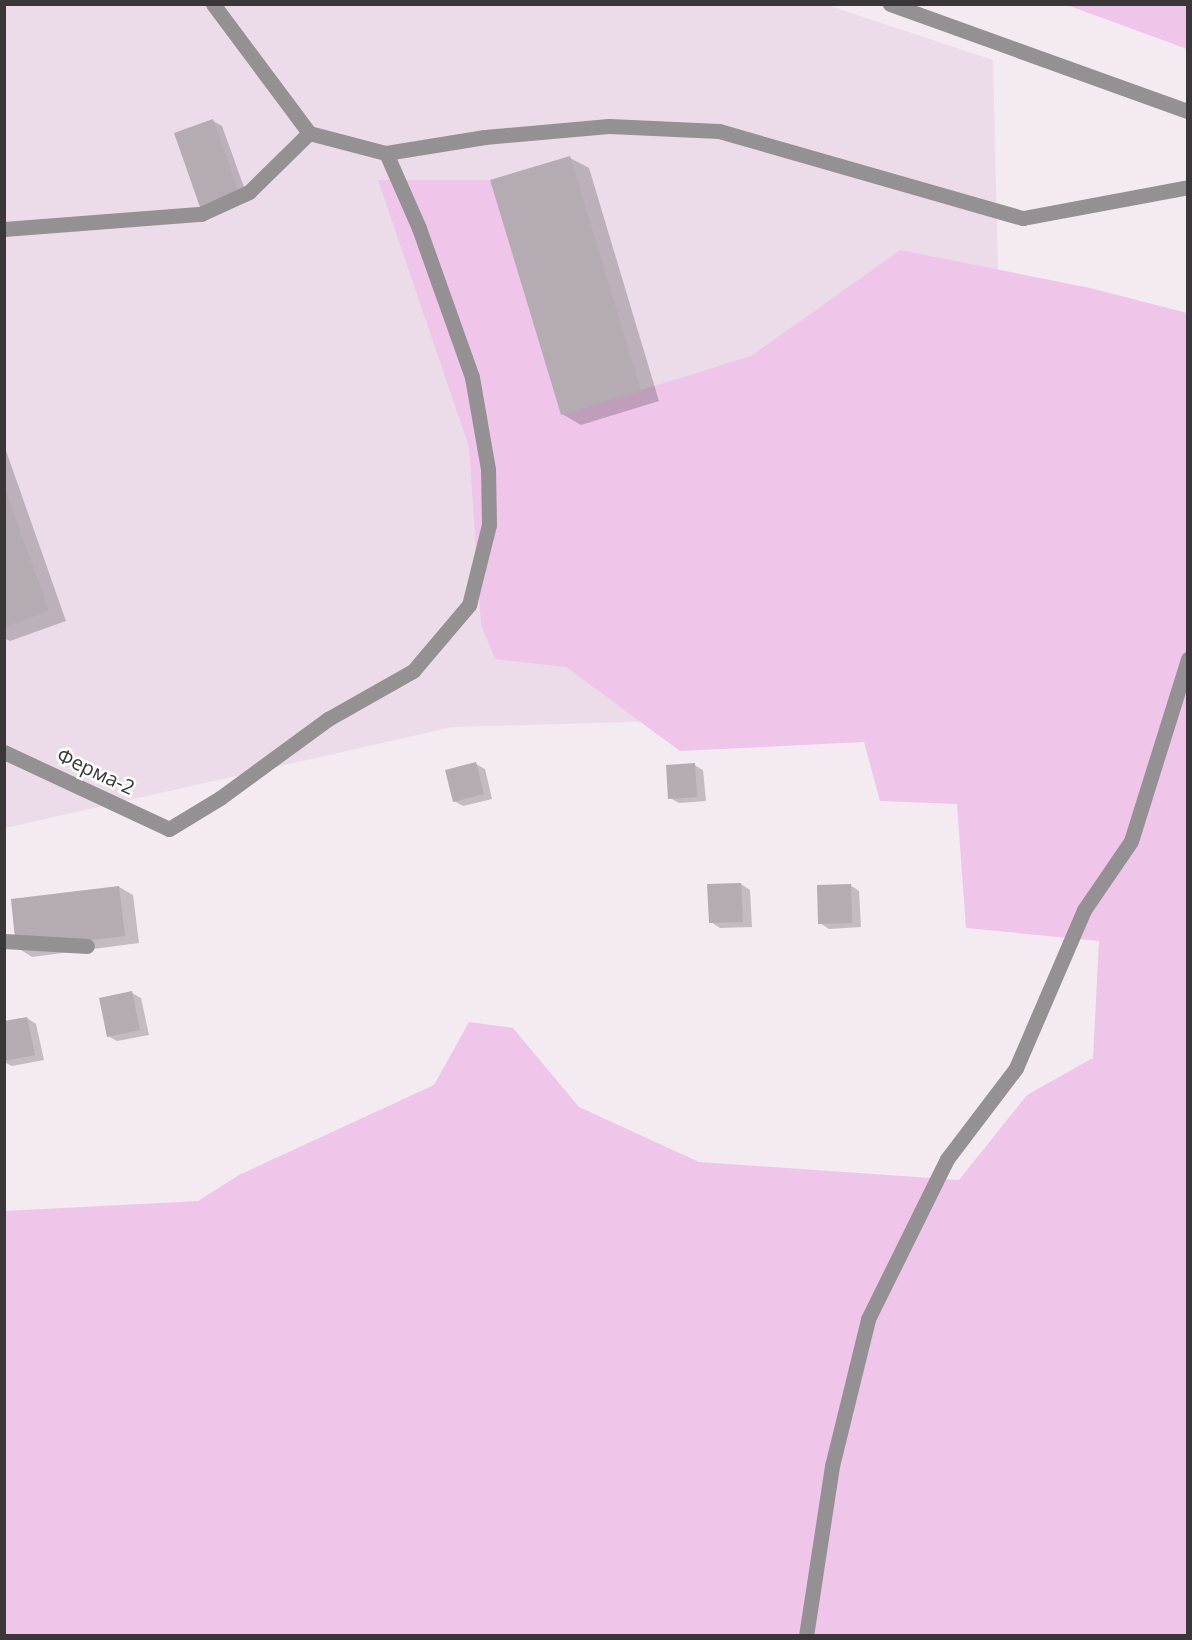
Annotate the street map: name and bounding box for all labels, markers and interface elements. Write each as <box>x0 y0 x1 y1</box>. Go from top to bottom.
street label: Ферма-2 <box>53 743 139 799</box>

